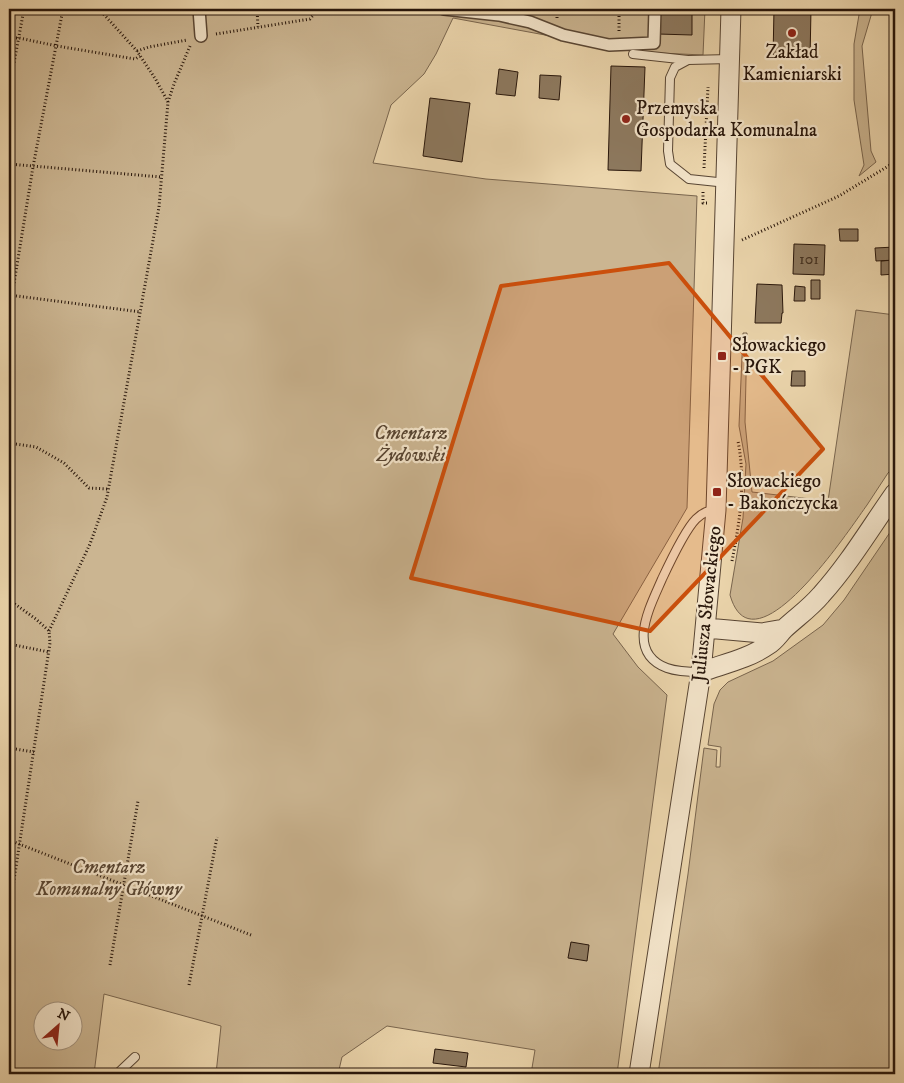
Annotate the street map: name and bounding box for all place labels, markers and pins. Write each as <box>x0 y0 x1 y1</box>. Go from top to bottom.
marker: Zakład Kamieniarski <box>786 27 798 39</box>
place label: Zakład Kamieniarski <box>742 41 842 86</box>
place label: Przemyska Gospodarka Komunalna <box>636 97 817 142</box>
marker: Przemyska Gospodarka Komunalna <box>620 113 632 125</box>
place label: Słowackiego - PGK <box>732 334 826 379</box>
marker: Słowackiego - PGK <box>716 350 728 362</box>
place label: Słowackiego - Bakończycka <box>727 470 838 515</box>
marker: Słowackiego - Bakończycka <box>711 486 723 498</box>

